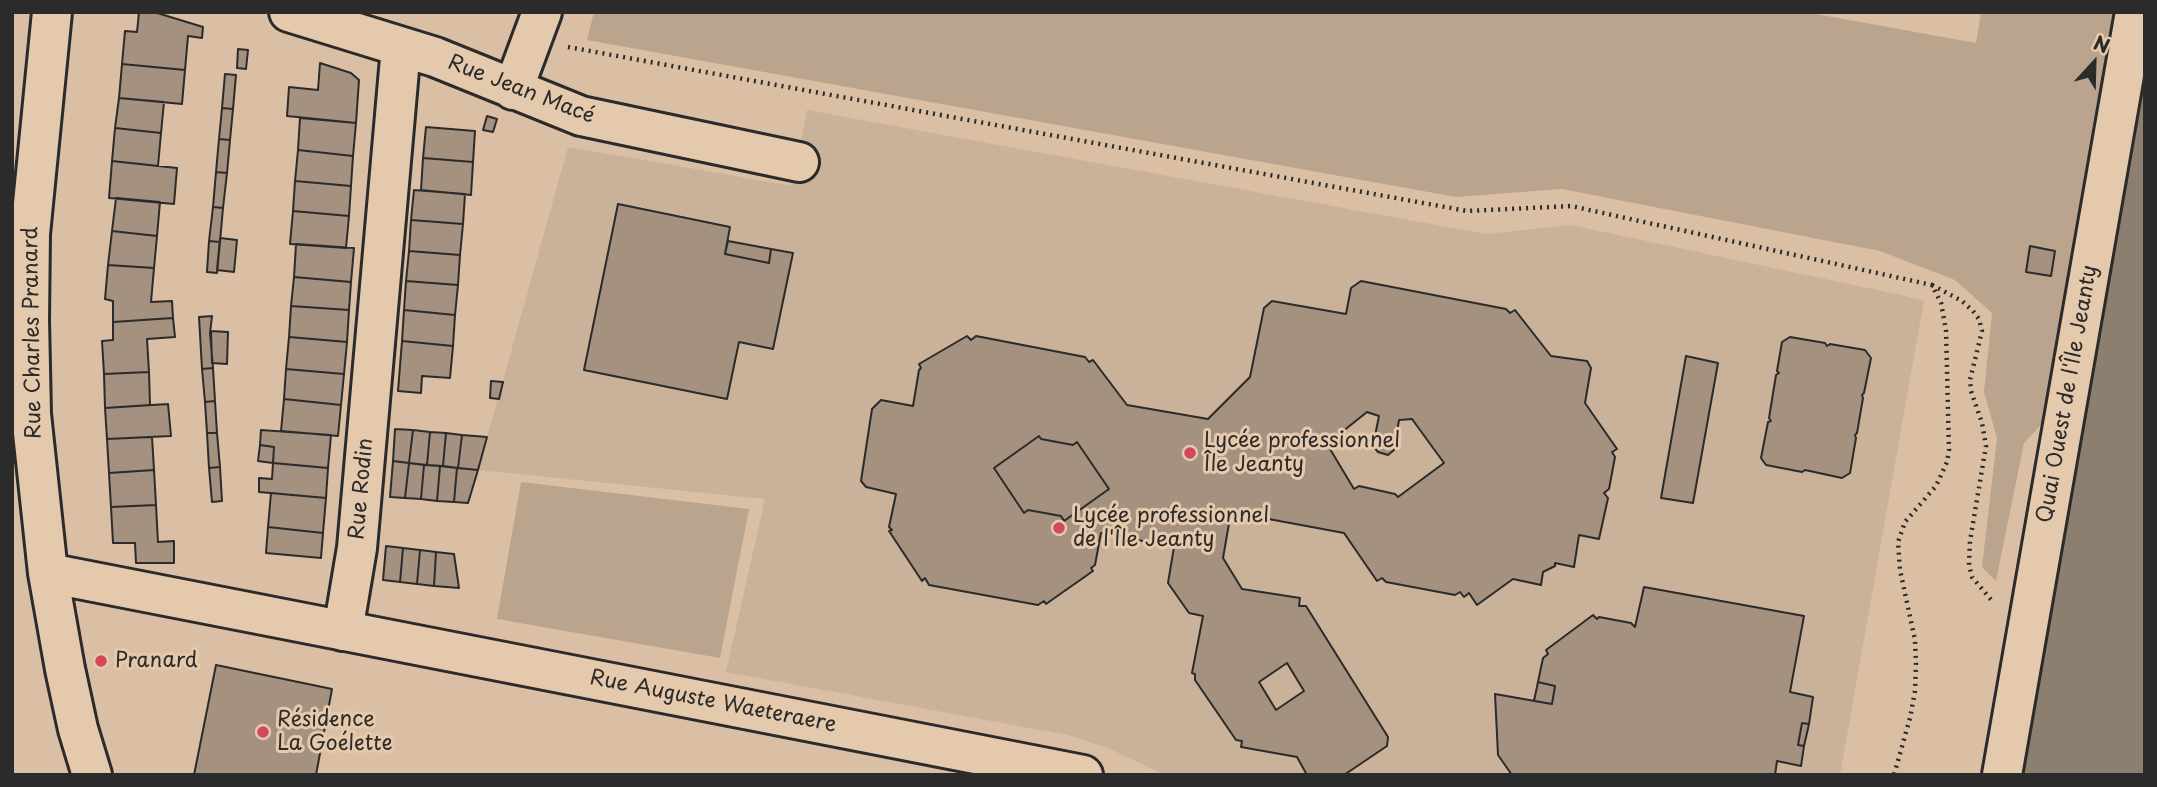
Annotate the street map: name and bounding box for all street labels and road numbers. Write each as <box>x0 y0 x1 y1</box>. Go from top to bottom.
street label: Rue Jean Macé <box>444 50 598 130</box>
street label: Rue Charles Pranard <box>19 227 47 439</box>
street label: Quai Ouest de l'Île Jeanty <box>2033 263 2103 525</box>
street label: Rue Rodin <box>345 437 379 541</box>
street label: Rue Auguste Waeteraere <box>588 666 838 738</box>

